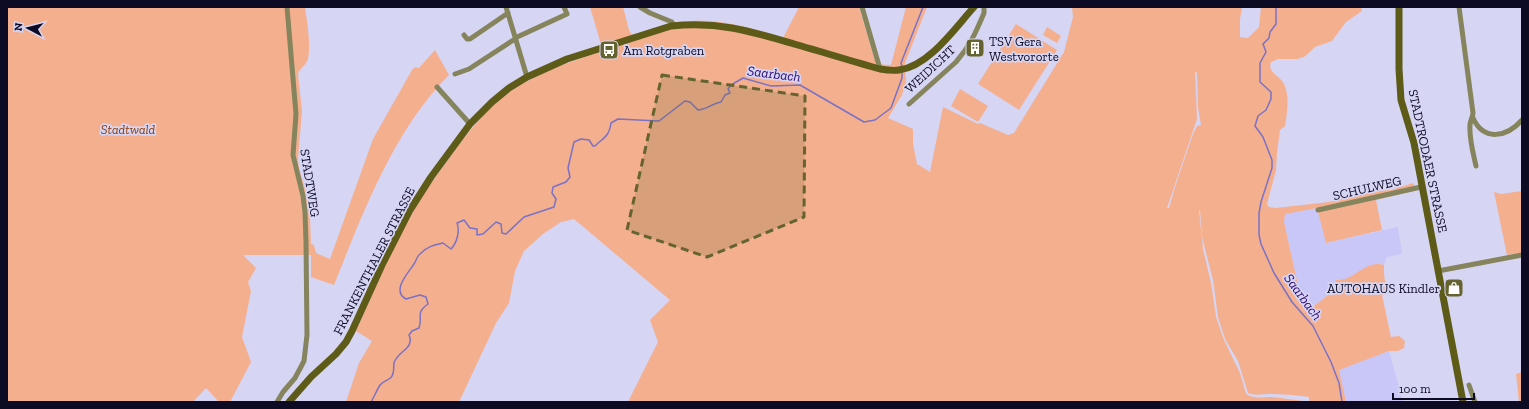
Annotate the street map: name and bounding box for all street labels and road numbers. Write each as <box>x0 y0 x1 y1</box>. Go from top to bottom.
street label: WEIDICHT <box>902 42 958 96</box>
street label: STADTRODAER STRASSE <box>1405 88 1451 234</box>
street label: STADTWEG <box>297 148 323 218</box>
street label: SCHULWEG <box>1331 173 1403 203</box>
street label: FRANKENTHALER STRASSE <box>330 184 418 337</box>

